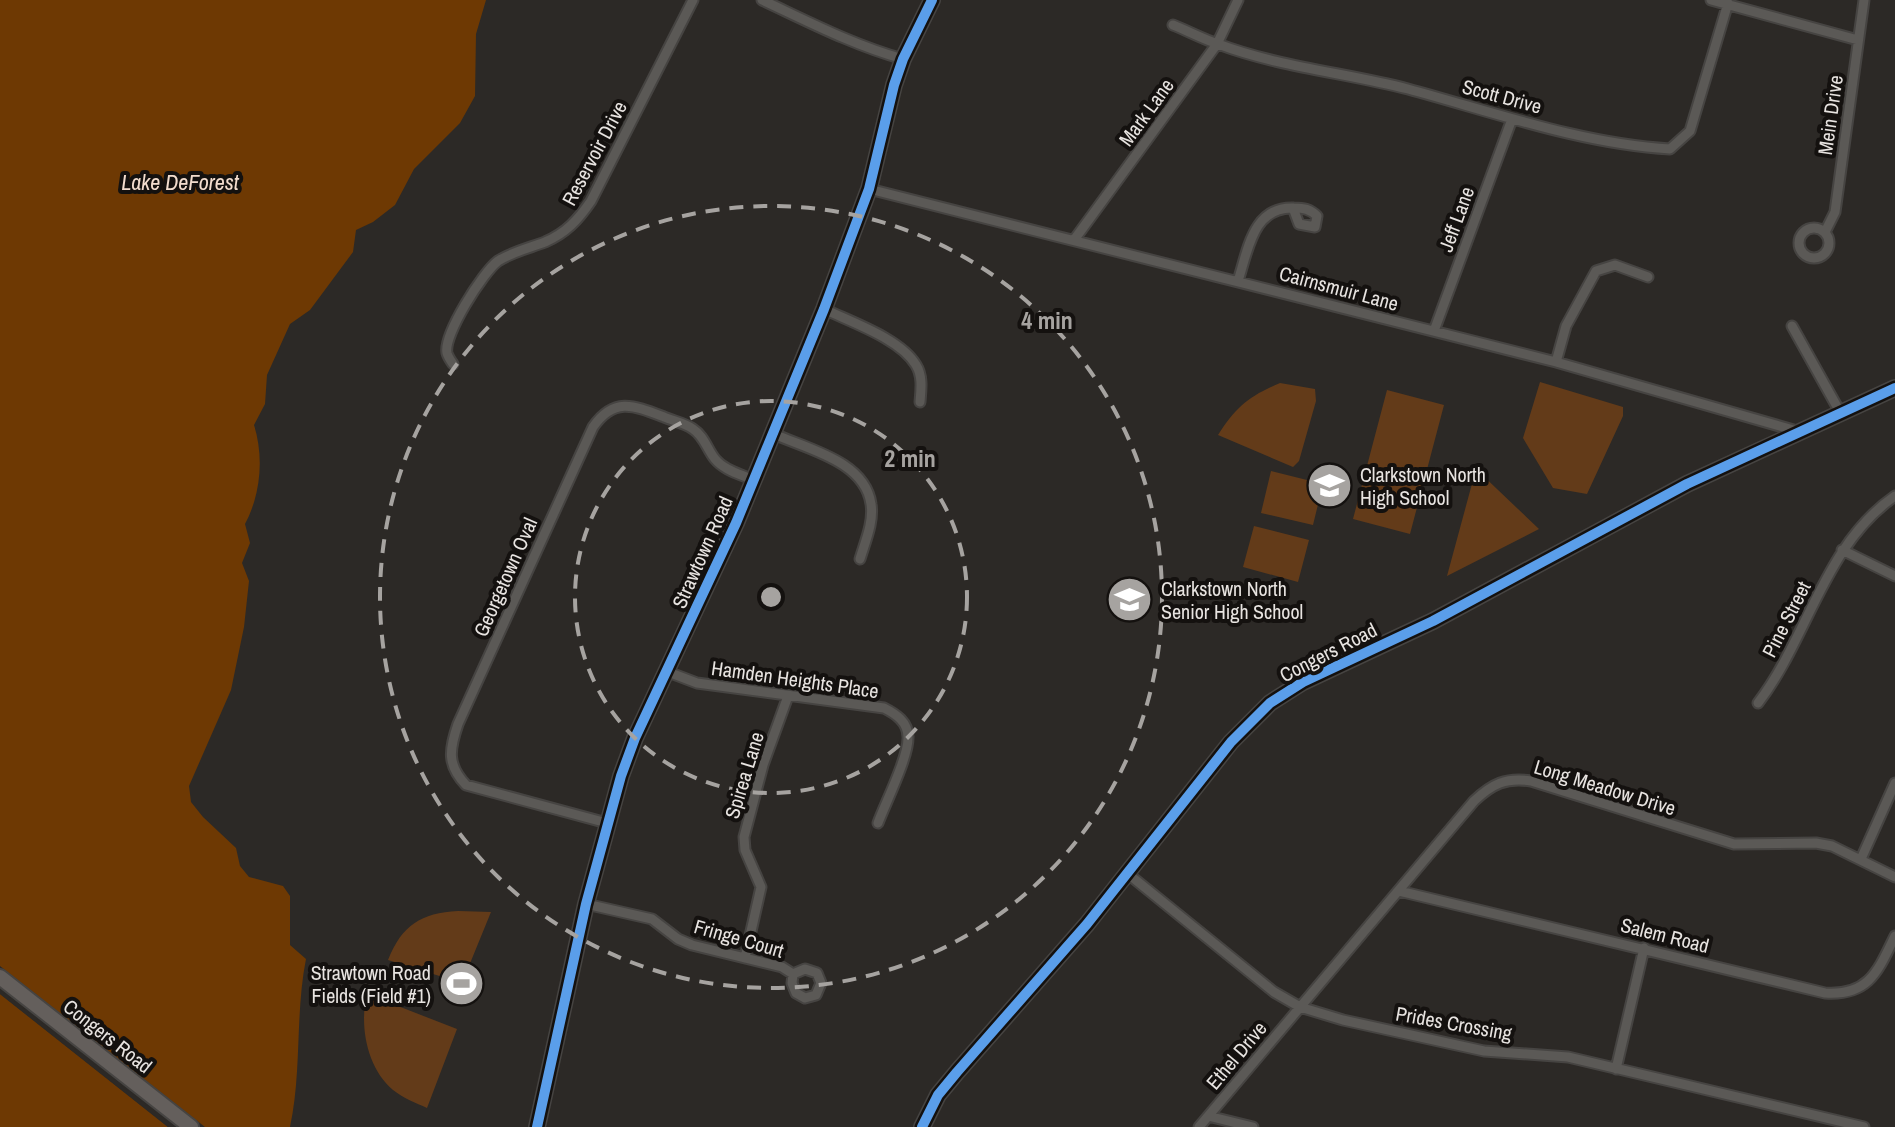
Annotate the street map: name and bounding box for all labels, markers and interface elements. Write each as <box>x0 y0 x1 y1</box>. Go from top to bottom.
street label: Scott Drive <box>1459 72 1545 120</box>
street label: Mark Lane <box>1112 73 1180 151</box>
street label: Mein Drive <box>1811 73 1849 157</box>
street label: Reservoir Drive <box>555 96 633 210</box>
water label: Lake DeForest <box>121 167 240 197</box>
street label: Jeff Lane <box>1432 183 1480 255</box>
street label: Cairnsmuir Lane <box>1277 259 1401 317</box>
text: 4 min <box>1021 304 1073 336</box>
text: 2 min <box>884 442 936 474</box>
school or university icon: Clarkstown North High School <box>1305 461 1353 509</box>
place label: Clarkstown North High School <box>1360 461 1486 511</box>
street label: Strawtown Road <box>665 492 739 612</box>
street label: Georgetown Oval <box>467 513 543 641</box>
place label: Clarkstown North Senior High School <box>1161 575 1303 625</box>
school or university icon: Clarkstown North Senior High School <box>1106 576 1154 624</box>
street label: Pine Street <box>1755 576 1817 662</box>
centre of rings <box>757 583 785 611</box>
street label: Congers Road <box>1275 616 1381 688</box>
street label: Hamden Heights Place <box>710 654 880 704</box>
street label: Spirea Lane <box>718 728 770 822</box>
street label: Long Meadow Drive <box>1531 753 1679 821</box>
street label: Salem Road <box>1618 911 1712 959</box>
street label: Fringe Court <box>691 912 787 964</box>
place label: Strawtown Road Fields (Field #1) <box>311 959 431 1009</box>
sports icon: Strawtown Road Fields (Field #1) <box>438 959 486 1007</box>
street label: Congers Road <box>58 993 158 1079</box>
street label: Prides Crossing <box>1394 999 1514 1047</box>
street label: Ethel Drive <box>1200 1015 1272 1095</box>

